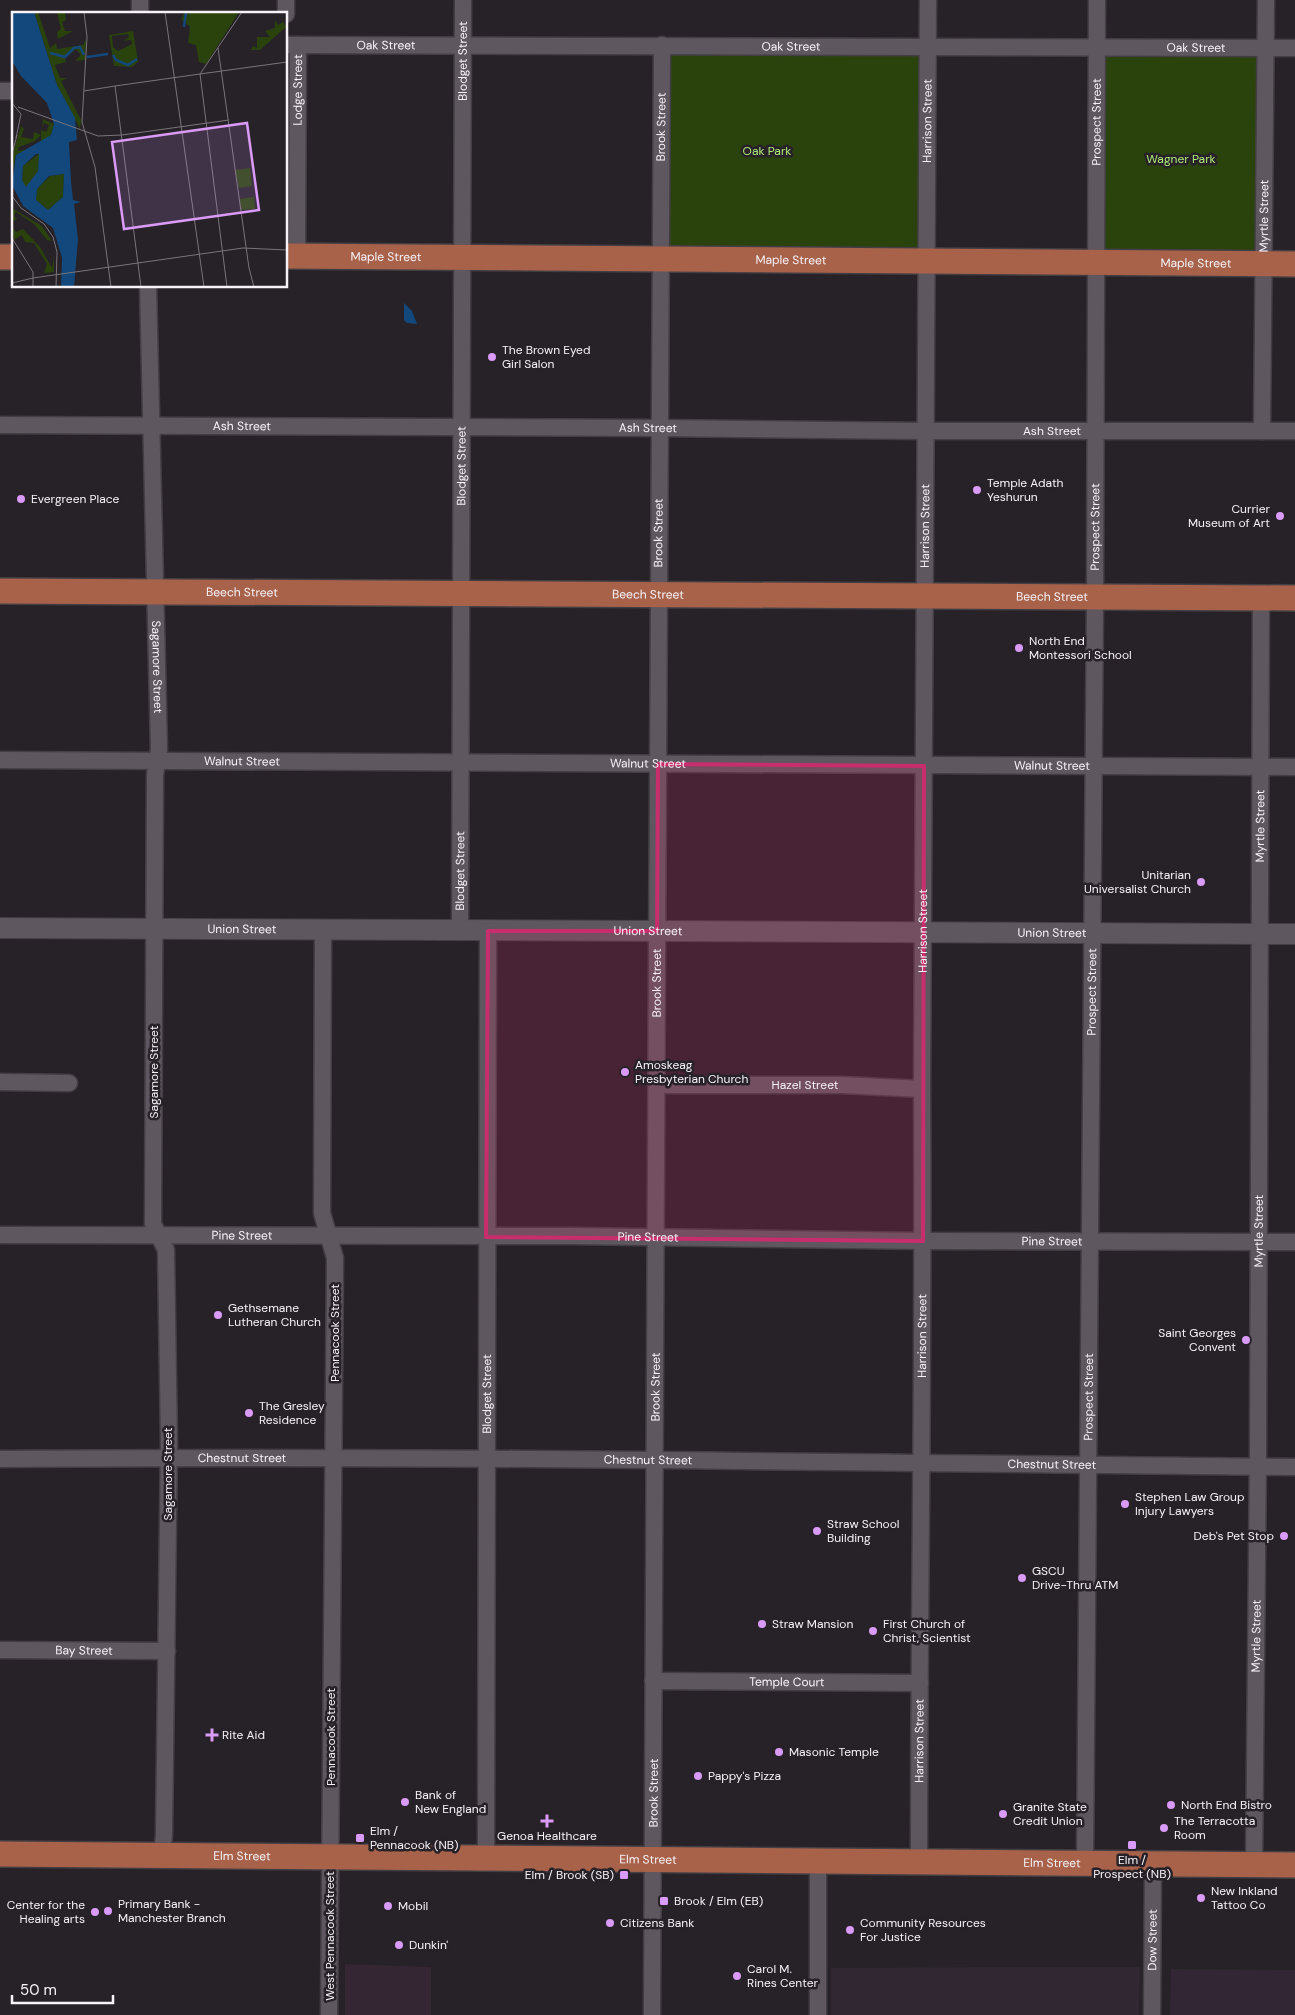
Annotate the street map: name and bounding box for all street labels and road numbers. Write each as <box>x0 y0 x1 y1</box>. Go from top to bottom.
street label: Blodget Street <box>455 21 471 101</box>
street label: Oak Street <box>356 37 416 53</box>
street label: Oak Street <box>761 38 821 55</box>
street label: Oak Street <box>1166 40 1226 56</box>
street label: Lodge Street <box>290 54 306 126</box>
street label: Prospect Street <box>1088 78 1105 166</box>
street label: Harrison Street <box>919 79 936 163</box>
street label: Brook Street <box>653 92 670 162</box>
street label: Myrtle Street <box>1256 179 1272 252</box>
street label: Maple Street <box>350 249 422 265</box>
street label: Maple Street <box>755 252 827 268</box>
street label: Maple Street <box>1160 255 1232 271</box>
street label: Ash Street <box>213 418 271 434</box>
street label: Ash Street <box>619 420 677 436</box>
street label: Ash Street <box>1023 423 1081 439</box>
street label: Blodget Street <box>453 426 470 506</box>
street label: Prospect Street <box>1087 483 1103 571</box>
street label: Harrison Street <box>917 484 933 568</box>
street label: Brook Street <box>650 498 667 568</box>
street label: Beech Street <box>206 584 278 601</box>
street label: Beech Street <box>612 586 684 603</box>
street label: Beech Street <box>1016 588 1088 605</box>
street label: Sagamore Street <box>148 620 166 714</box>
street label: Walnut Street <box>204 753 280 770</box>
street label: Walnut Street <box>610 755 686 772</box>
street label: Walnut Street <box>1014 757 1090 774</box>
street label: Myrtle Street <box>1252 789 1268 862</box>
street label: Blodget Street <box>452 831 468 911</box>
street label: Harrison Street <box>915 889 931 973</box>
street label: Union Street <box>207 921 277 937</box>
street label: Union Street <box>613 923 683 939</box>
street label: Union Street <box>1017 925 1087 941</box>
street label: Brook Street <box>649 948 665 1018</box>
street label: Prospect Street <box>1084 948 1100 1036</box>
street label: Sagamore Street <box>146 1025 162 1118</box>
street label: Hazel Street <box>771 1077 839 1093</box>
street label: Myrtle Street <box>1251 1194 1267 1267</box>
street label: Pine Street <box>212 1227 273 1243</box>
street label: Pine Street <box>617 1229 679 1246</box>
street label: Pine Street <box>1022 1233 1083 1249</box>
street label: Pennacook Street <box>327 1284 343 1382</box>
street label: Harrison Street <box>914 1294 930 1378</box>
street label: Brook Street <box>647 1352 664 1422</box>
street label: Prospect Street <box>1080 1353 1097 1441</box>
street label: Blodget Street <box>479 1354 495 1434</box>
street label: Sagamore Street <box>160 1427 176 1520</box>
street label: Chestnut Street <box>198 1450 287 1466</box>
street label: Chestnut Street <box>604 1452 693 1468</box>
street label: Chestnut Street <box>1007 1456 1097 1473</box>
street label: Myrtle Street <box>1248 1599 1265 1672</box>
street label: Bay Street <box>55 1642 113 1659</box>
street label: Temple Court <box>749 1674 825 1690</box>
street label: Pennacook Street <box>323 1688 339 1786</box>
street label: Harrison Street <box>911 1699 928 1783</box>
street label: Brook Street <box>645 1758 662 1828</box>
street label: Elm Street <box>213 1848 271 1864</box>
street label: Elm Street <box>619 1851 677 1868</box>
street label: Elm Street <box>1023 1855 1081 1871</box>
street label: West Pennacook Street <box>322 1871 338 2001</box>
street label: Dow Street <box>1144 1909 1161 1971</box>

